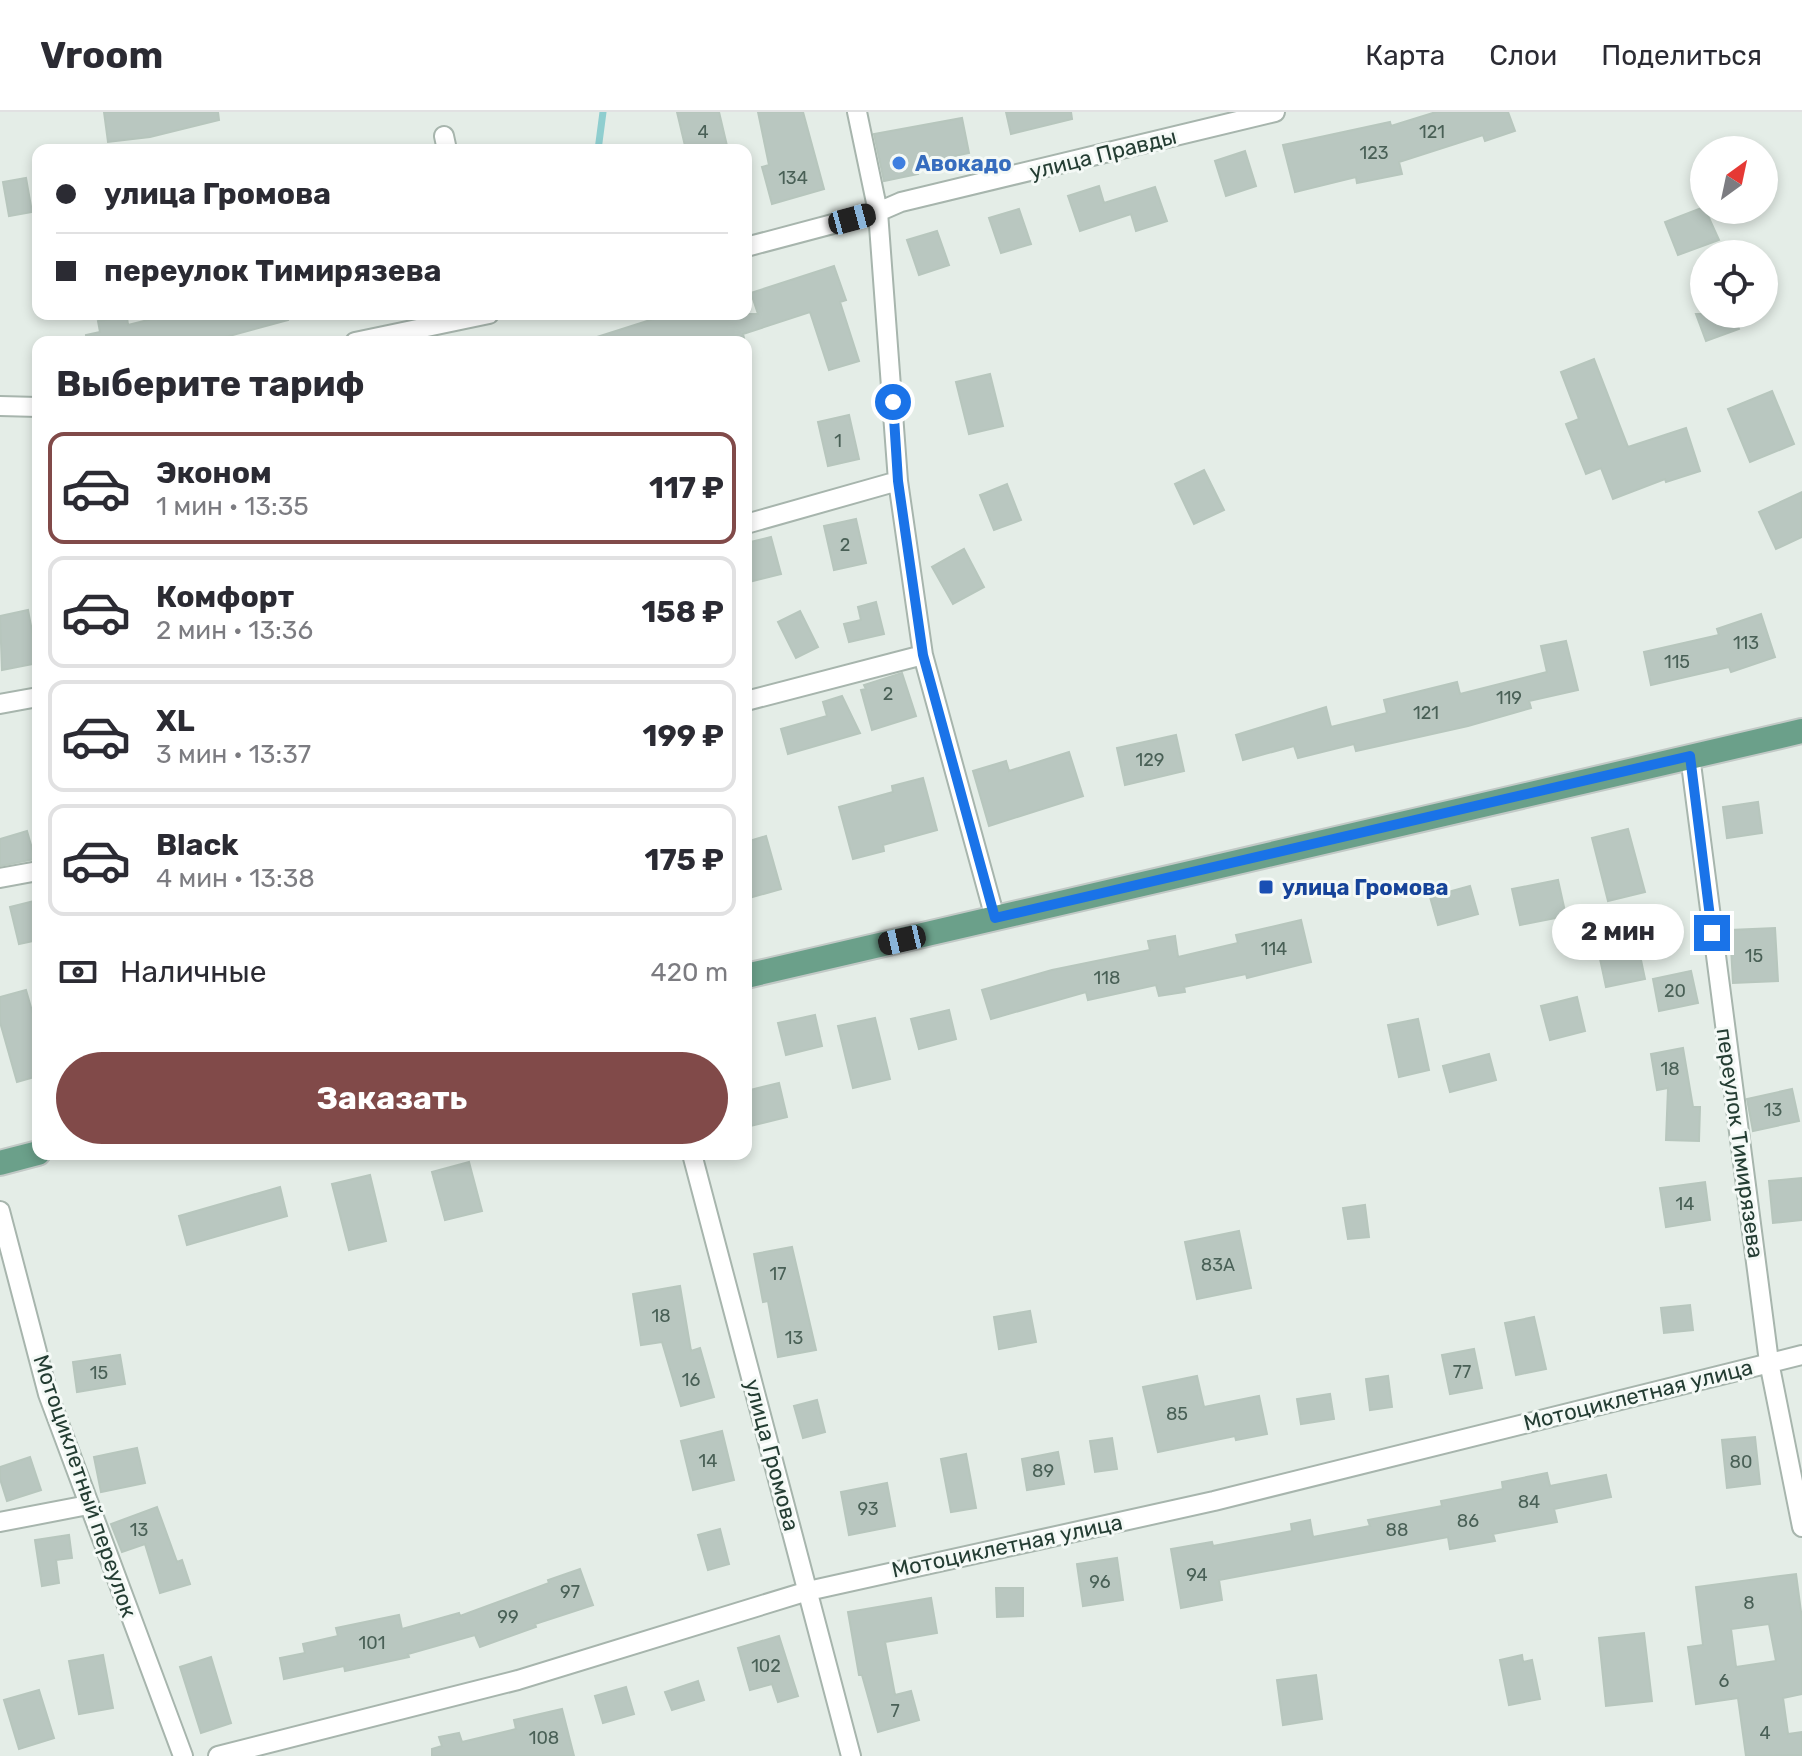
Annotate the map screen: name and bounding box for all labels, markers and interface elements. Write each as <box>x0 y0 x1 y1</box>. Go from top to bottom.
text: Vroom <box>40 32 163 78</box>
text: Карта <box>1365 39 1445 72</box>
text: Слои <box>1489 39 1557 72</box>
text: Поделиться <box>1601 39 1762 72</box>
house number: 4 <box>697 121 709 143</box>
house number: 121 <box>1419 121 1445 143</box>
street label: улица Правды <box>1027 123 1179 185</box>
north arrow <box>1690 136 1778 224</box>
map controls <box>1690 136 1778 328</box>
house number: 123 <box>1359 142 1389 164</box>
place label: Авокадо <box>915 150 1012 177</box>
marker: Авокадо <box>890 154 908 172</box>
house number: 134 <box>778 167 808 189</box>
text: улица Громова <box>104 176 331 212</box>
car <box>826 201 878 237</box>
button: locate <box>1690 240 1778 328</box>
text: переулок Тимирязева <box>104 253 442 289</box>
text: Выберите тариф <box>56 362 365 405</box>
route start <box>875 384 911 420</box>
house number: 1 <box>834 430 842 452</box>
icon: car <box>60 452 132 524</box>
text: Эконом <box>156 455 272 491</box>
text: 117 ₽ <box>649 470 724 506</box>
text: 1 мин · 13:35 <box>156 491 309 522</box>
house number: 2 <box>840 534 850 556</box>
icon: car <box>60 576 132 648</box>
text: Комфорт <box>156 579 294 615</box>
text: 158 ₽ <box>641 594 724 630</box>
text: 2 мин · 13:36 <box>156 615 313 646</box>
house number: 113 <box>1733 632 1759 654</box>
house number: 115 <box>1664 651 1690 673</box>
house number: 2 <box>883 683 893 705</box>
house number: 119 <box>1496 687 1522 709</box>
icon: car <box>60 700 132 772</box>
house number: 121 <box>1413 702 1439 724</box>
text: XL <box>156 703 195 739</box>
text: 199 ₽ <box>643 718 724 754</box>
text: 3 мин · 13:37 <box>156 739 311 770</box>
house number: 129 <box>1136 749 1164 771</box>
icon: car <box>60 824 132 896</box>
text: Black <box>156 827 239 863</box>
text: 175 ₽ <box>645 842 724 878</box>
text: 4 мин · 13:38 <box>156 863 315 894</box>
place label: улица Громова <box>1282 874 1448 901</box>
marker: улица Громова <box>1257 878 1275 896</box>
callout: 2 мин <box>1552 905 1684 961</box>
route end <box>1694 915 1730 951</box>
text: 2 мин <box>1581 916 1655 947</box>
car <box>876 923 928 957</box>
house number: 114 <box>1261 938 1287 960</box>
house number: 15 <box>1745 945 1763 967</box>
icon: cash <box>56 950 100 994</box>
text: Наличные <box>120 954 266 990</box>
text: 420 m <box>651 957 728 988</box>
house number: 118 <box>1094 967 1120 989</box>
house number: 20 <box>1664 980 1686 1002</box>
street label: переулок Тимирязева <box>1710 1026 1770 1260</box>
button: Заказать <box>56 1052 728 1144</box>
house number: 18 <box>1660 1058 1680 1080</box>
house number: 13 <box>1764 1099 1782 1121</box>
house number: 14 <box>1676 1193 1694 1215</box>
house number: 83А <box>1201 1254 1235 1276</box>
house number: 17 <box>770 1263 786 1285</box>
house number: 18 <box>651 1305 671 1327</box>
house number: 13 <box>785 1327 803 1349</box>
street label: Мотоциклетный переулок <box>27 1351 143 1621</box>
street label: Мотоциклетная улица <box>1521 1353 1755 1437</box>
house number: 77 <box>1453 1361 1471 1383</box>
house number: 15 <box>90 1362 108 1384</box>
house number: 16 <box>682 1369 700 1391</box>
street label: улица Громова <box>739 1376 805 1534</box>
house number: 85 <box>1166 1403 1188 1425</box>
house number: 14 <box>699 1450 717 1472</box>
house number: 80 <box>1730 1451 1752 1473</box>
house number: 89 <box>1032 1460 1054 1482</box>
house number: 84 <box>1518 1491 1540 1513</box>
house number: 93 <box>857 1498 879 1520</box>
street label: Мотоциклетная улица <box>889 1508 1125 1584</box>
house number: 86 <box>1457 1510 1479 1532</box>
house number: 13 <box>130 1519 148 1541</box>
house number: 88 <box>1386 1519 1408 1541</box>
house number: 94 <box>1186 1564 1208 1586</box>
house number: 96 <box>1089 1571 1111 1593</box>
house number: 97 <box>560 1581 580 1603</box>
house number: 8 <box>1743 1592 1755 1614</box>
house number: 99 <box>497 1606 519 1628</box>
house number: 101 <box>359 1632 385 1654</box>
house number: 102 <box>751 1655 781 1677</box>
house number: 6 <box>1719 1670 1730 1692</box>
house number: 7 <box>890 1700 900 1722</box>
house number: 4 <box>1759 1722 1771 1744</box>
house number: 108 <box>529 1727 559 1749</box>

